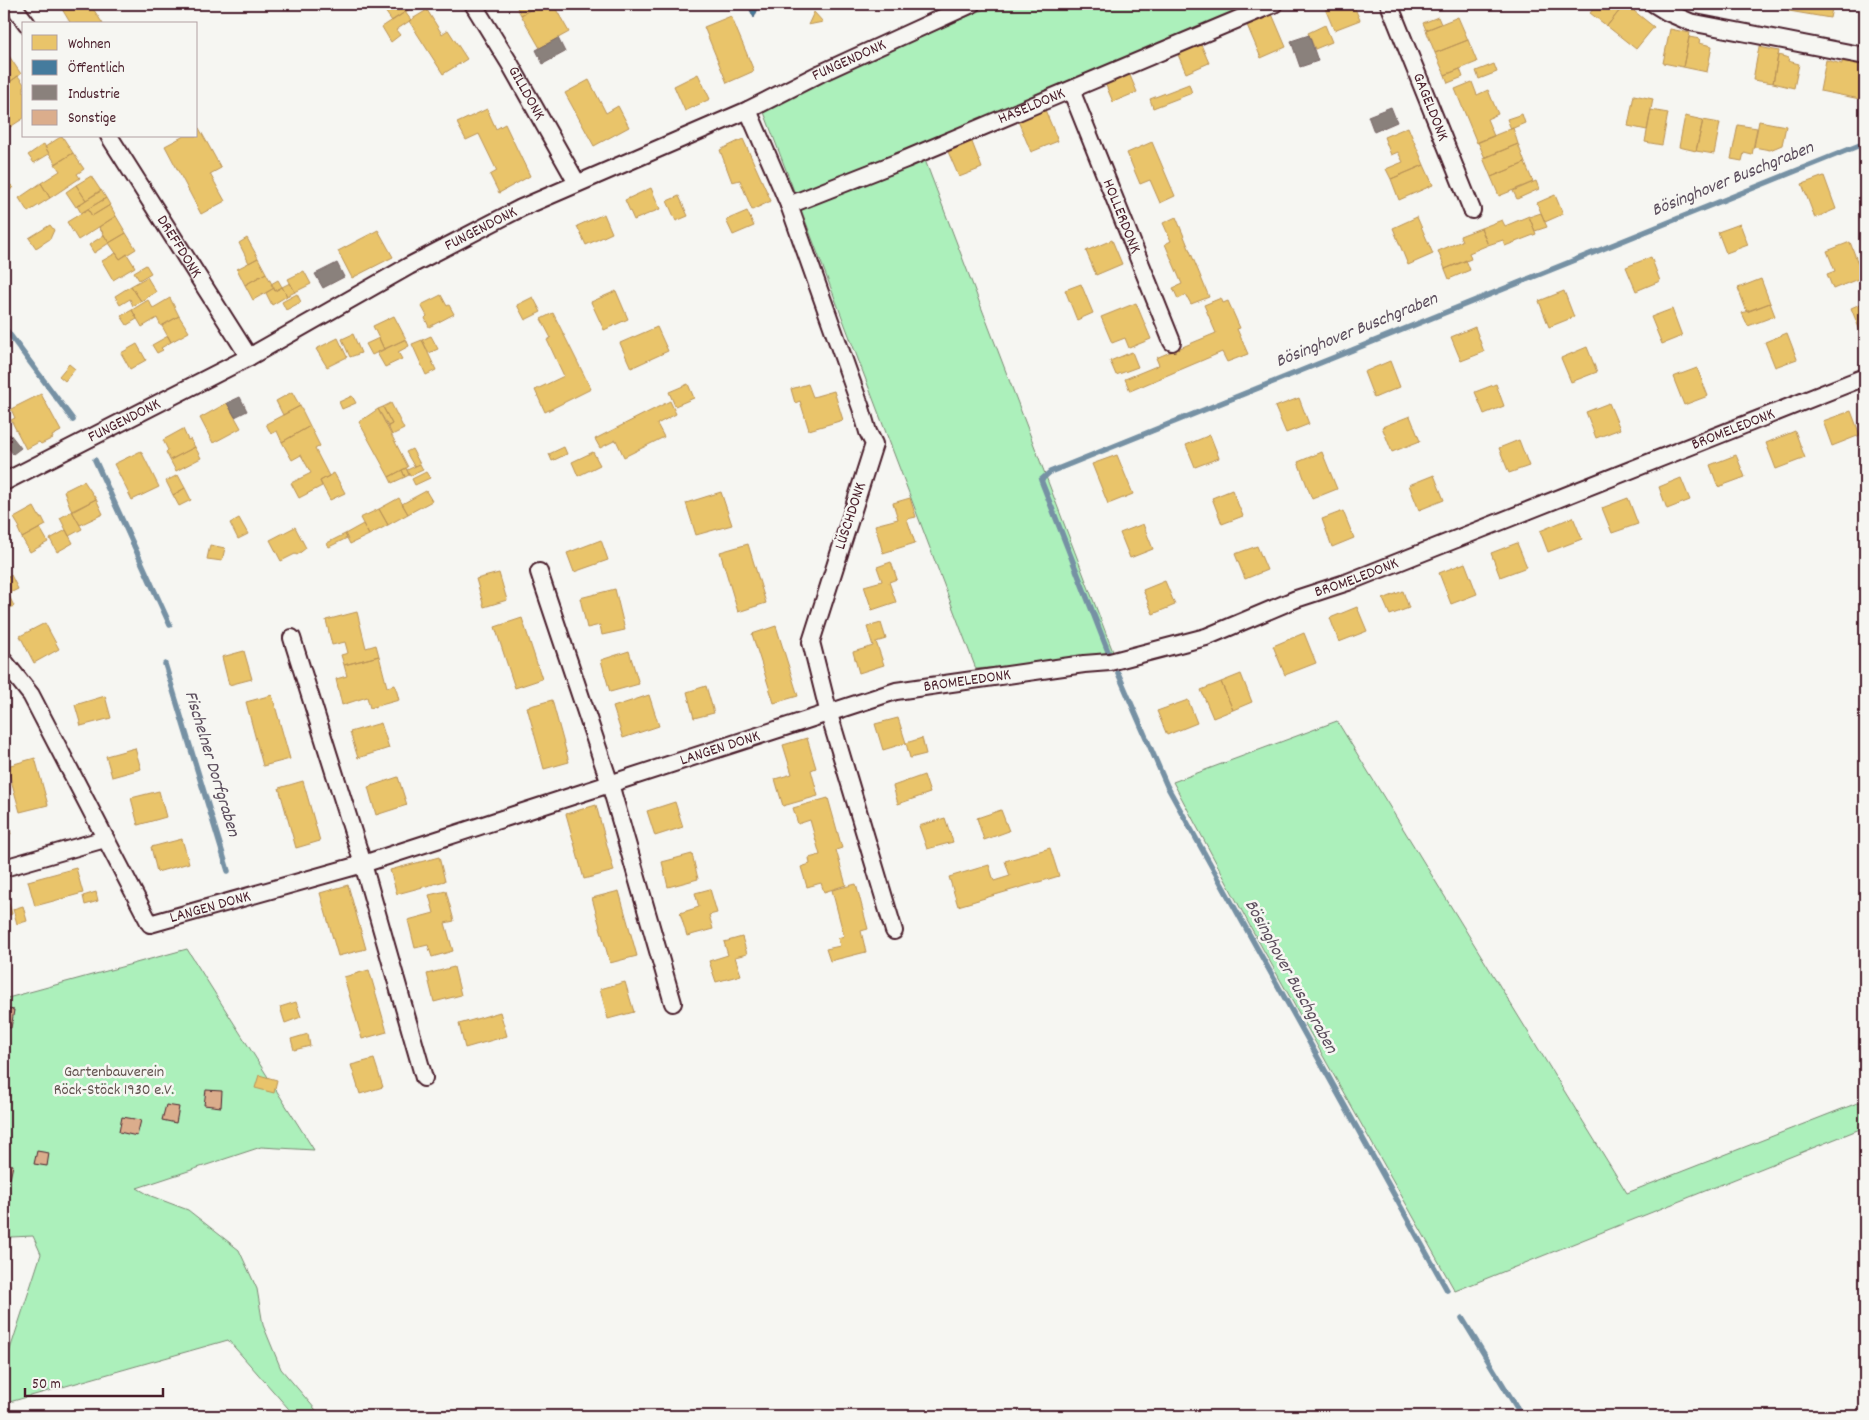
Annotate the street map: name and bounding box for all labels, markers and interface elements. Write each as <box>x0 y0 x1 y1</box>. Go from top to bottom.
legend <box>22 22 198 138</box>
street label: FUNGENDONK <box>808 33 890 87</box>
text: Wohnen <box>68 34 111 56</box>
text: Öffentlich <box>68 58 125 80</box>
street label: GILLDONK <box>502 62 551 125</box>
street label: GAGELDONK <box>1406 69 1455 144</box>
street label: HASELDONK <box>995 82 1069 130</box>
text: Industrie <box>68 84 120 106</box>
text: Sonstige <box>68 108 116 130</box>
water label: Bösinghover Buschgraben <box>1648 136 1818 224</box>
street label: HOLLERDONK <box>1096 176 1147 257</box>
street label: FUNGENDONK <box>441 200 521 257</box>
street label: DREFFDONK <box>151 211 208 283</box>
water label: Bösinghover Buschgraben <box>1272 287 1442 375</box>
street label: FUNGENDONK <box>84 392 165 449</box>
street label: BROMELEDONK <box>1688 402 1778 456</box>
street label: LÜSCHDONK <box>829 479 873 553</box>
street label: BROMELEDONK <box>1311 552 1402 604</box>
street label: BROMELEDONK <box>922 663 1012 698</box>
water label: Fischelner Dorfgraben <box>177 688 245 840</box>
street label: LANGEN DONK <box>677 724 763 772</box>
street label: LANGEN DONK <box>167 885 253 929</box>
water label: Bösinghover Buschgraben <box>1237 896 1343 1059</box>
park label: Gartenbauverein Röck-Stöck 1930 e.V. <box>54 1061 174 1102</box>
scale bar <box>25 1365 162 1397</box>
text: 50 m <box>32 1374 61 1396</box>

